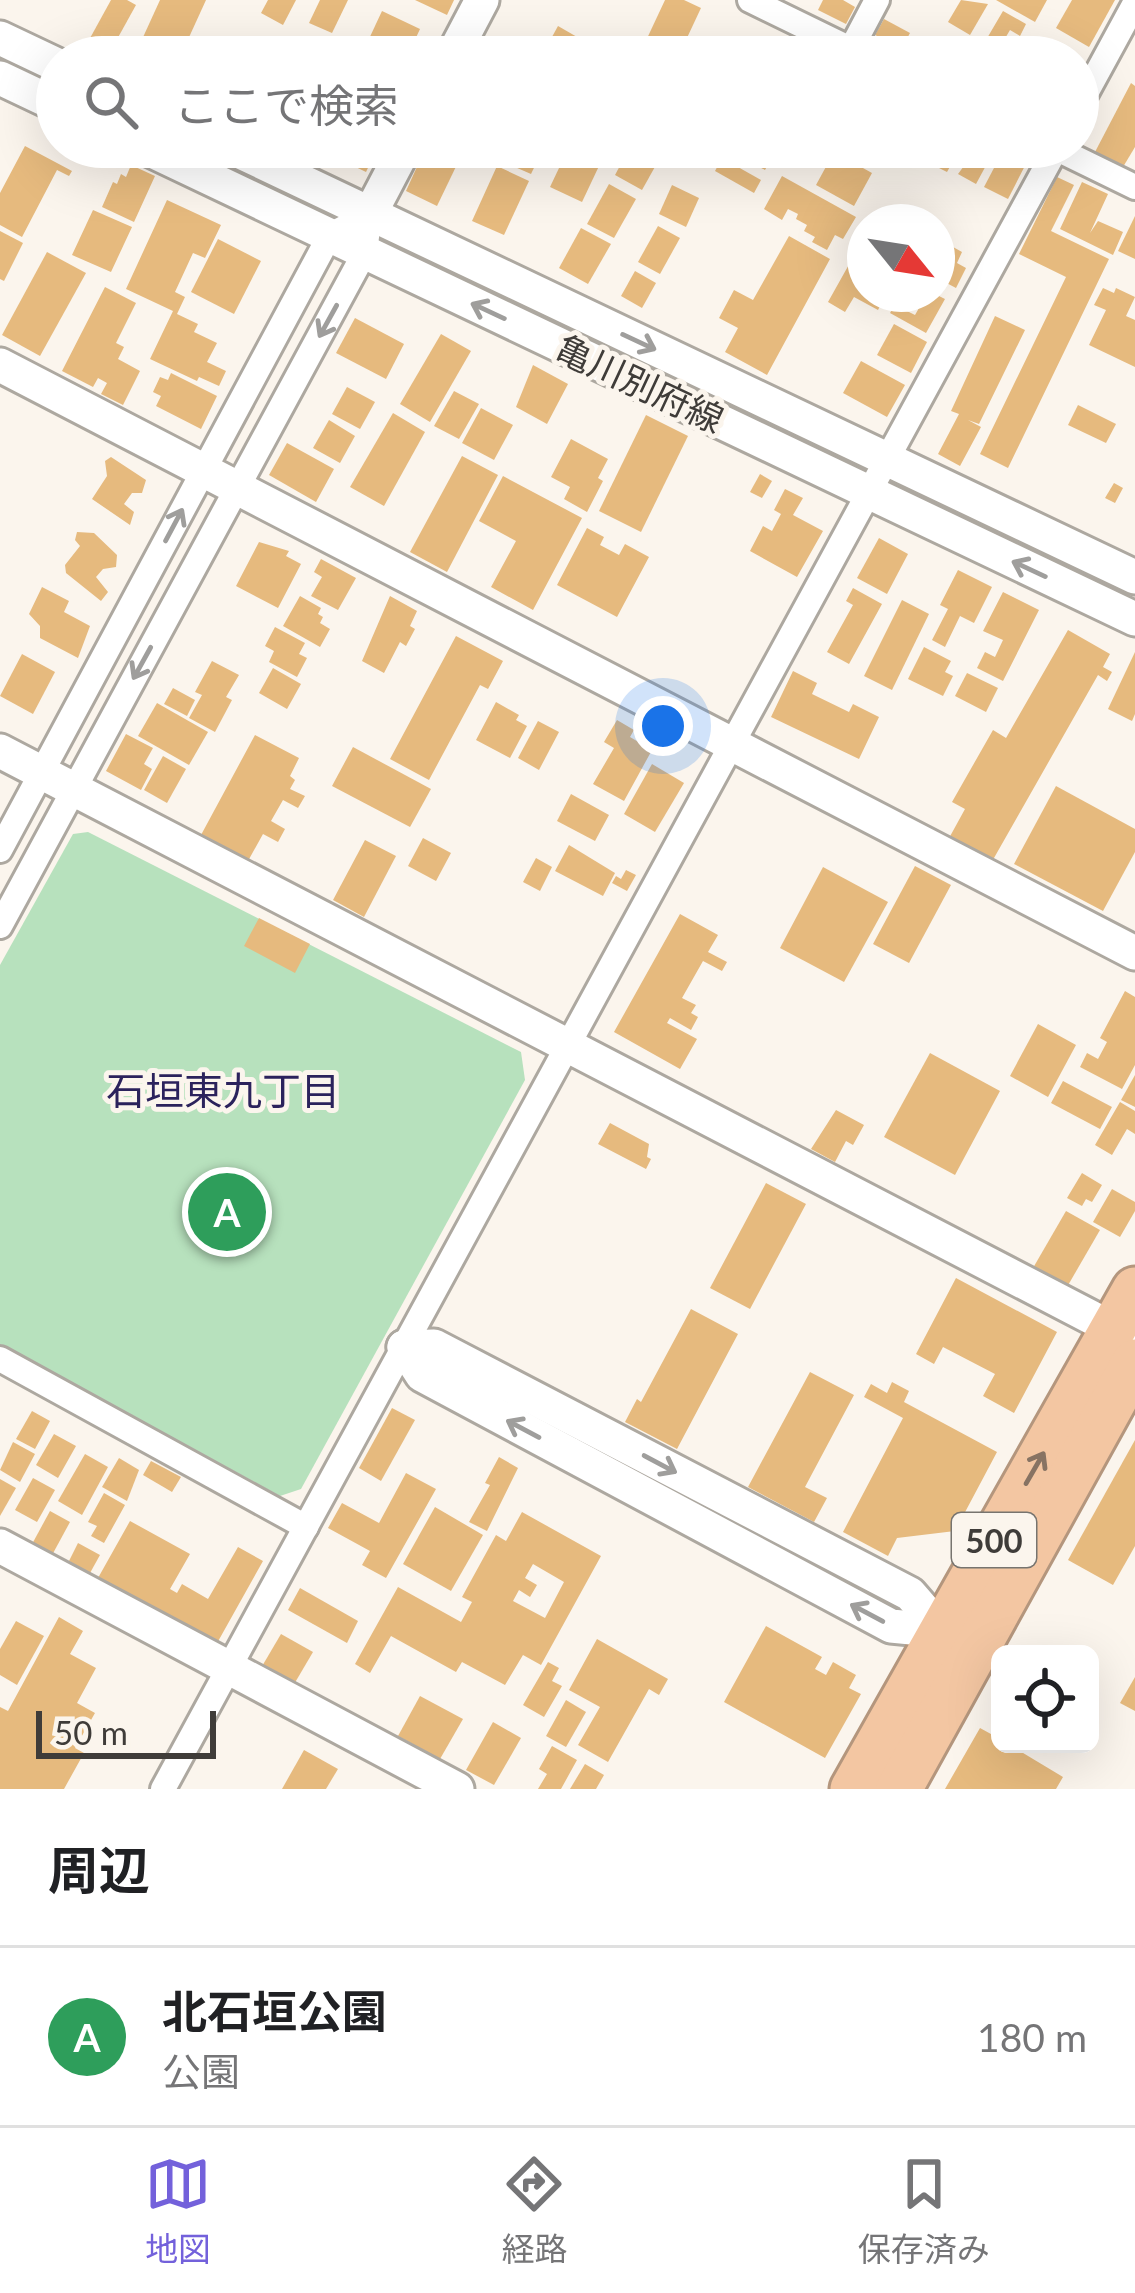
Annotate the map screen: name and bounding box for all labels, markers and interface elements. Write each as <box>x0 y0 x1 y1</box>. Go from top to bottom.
search box <box>36 36 1099 168</box>
icon: search <box>78 69 144 135</box>
text: ここで検索 <box>174 78 399 132</box>
north arrow <box>847 204 955 312</box>
one-way arrow <box>471 299 507 321</box>
one-way arrow <box>316 302 339 337</box>
street label: 亀川別府線 <box>549 325 731 441</box>
one-way arrow <box>620 332 656 354</box>
one-way arrow <box>164 507 187 543</box>
one-way arrow <box>1012 557 1048 579</box>
one-way arrow <box>130 645 153 680</box>
your location <box>633 696 693 756</box>
district label: 石垣東九丁目 <box>106 1067 340 1113</box>
pin: A <box>188 1167 266 1257</box>
one-way arrow <box>506 1417 541 1440</box>
one-way arrow <box>1023 1451 1047 1486</box>
one-way arrow <box>642 1453 677 1476</box>
road number: 500 <box>952 1513 1036 1567</box>
one-way arrow <box>850 1601 885 1624</box>
map controls <box>991 1645 1099 1753</box>
button: locate <box>991 1645 1099 1753</box>
scale bar <box>36 1705 216 1758</box>
text: 50 m <box>54 1712 128 1752</box>
text: 周辺 <box>48 1839 150 1900</box>
text: 北石垣公園 <box>162 1984 387 2038</box>
text: A <box>73 2014 101 2060</box>
text: 180 m <box>977 2014 1087 2060</box>
text: 公園 <box>162 2048 240 2094</box>
tab: 地図 <box>145 2151 211 2271</box>
tab: 経路 <box>501 2151 567 2271</box>
tab: 保存済み <box>858 2151 990 2271</box>

